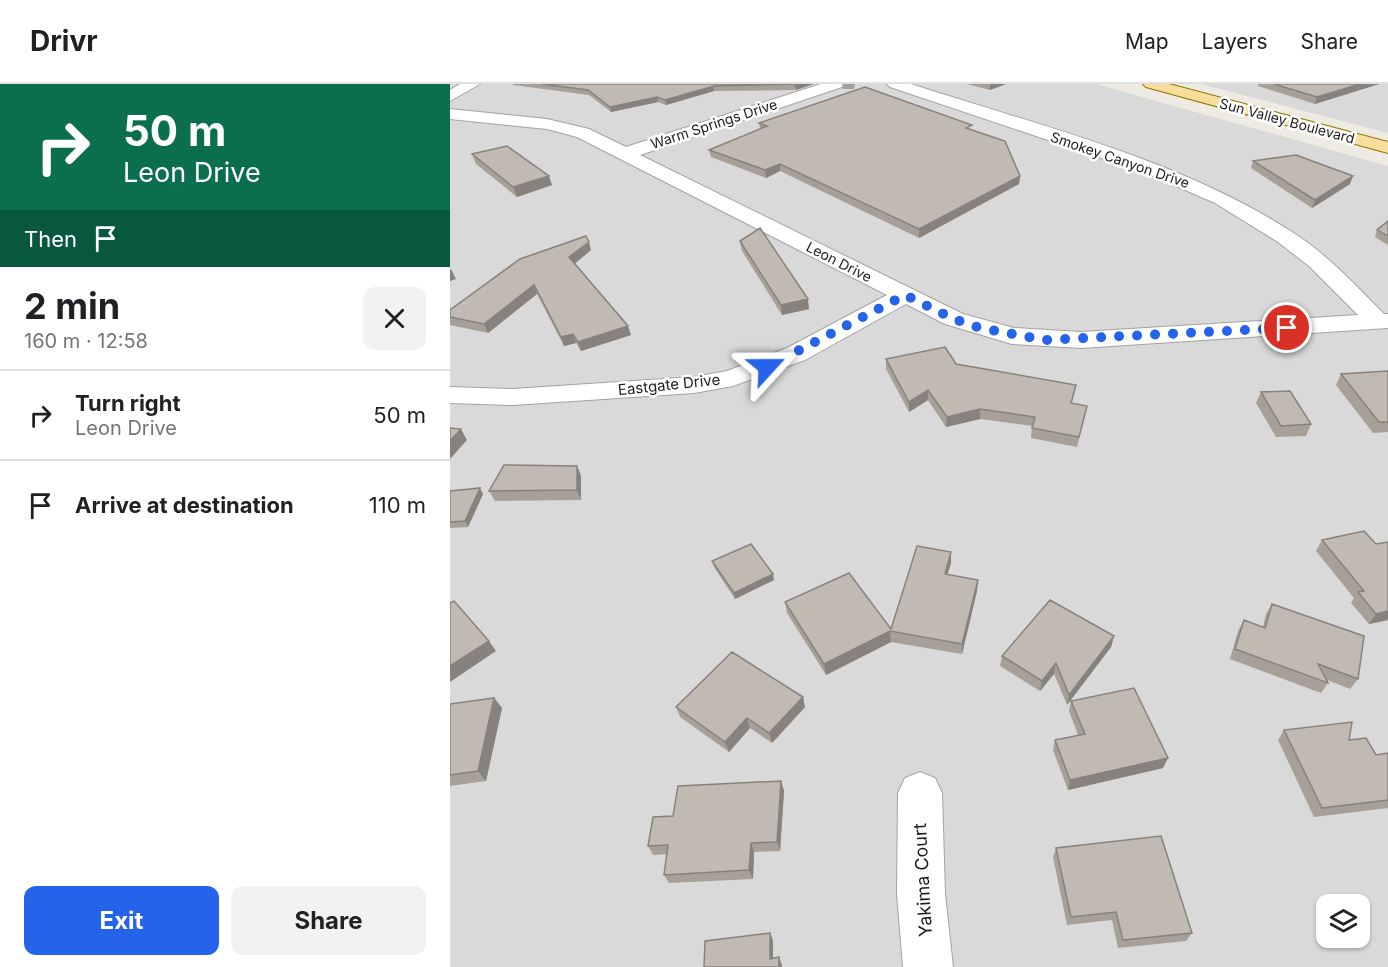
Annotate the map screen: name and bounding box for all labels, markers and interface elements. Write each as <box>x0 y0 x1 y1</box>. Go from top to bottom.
text: Drivr <box>30 24 98 58</box>
text: Map <box>1125 29 1169 54</box>
text: Layers <box>1202 29 1268 54</box>
text: Share <box>1301 29 1358 54</box>
street label: Sun Valley Boulevard <box>1218 94 1357 147</box>
street label: Warm Springs Drive <box>648 95 779 152</box>
text: 50 m <box>123 105 226 156</box>
icon: right <box>24 108 102 186</box>
street label: Smokey Canyon Drive <box>1048 128 1192 191</box>
text: Leon Drive <box>123 156 261 189</box>
icon: arrive <box>89 222 122 255</box>
text: Then <box>24 226 77 252</box>
street label: Leon Drive <box>804 238 875 285</box>
text: 2 min <box>24 284 120 328</box>
button: close <box>363 287 426 350</box>
pin <box>1261 302 1312 353</box>
icon: arrive <box>1270 311 1303 344</box>
text: 160 m · 12:58 <box>24 329 148 353</box>
position arrow <box>735 335 799 399</box>
street label: Eastgate Drive <box>617 370 721 399</box>
text: Turn right <box>75 390 181 416</box>
icon: right <box>24 399 57 432</box>
text: 50 m <box>373 402 426 428</box>
text: Leon Drive <box>75 416 177 440</box>
icon: arrive <box>24 489 57 522</box>
text: Arrive at destination <box>75 492 294 518</box>
text: 110 m <box>369 492 426 518</box>
street label: Yakima Court <box>909 823 936 937</box>
button: Exit <box>24 886 219 955</box>
button: Share <box>231 886 426 955</box>
map controls <box>1316 894 1370 948</box>
button: layers <box>1316 894 1370 948</box>

